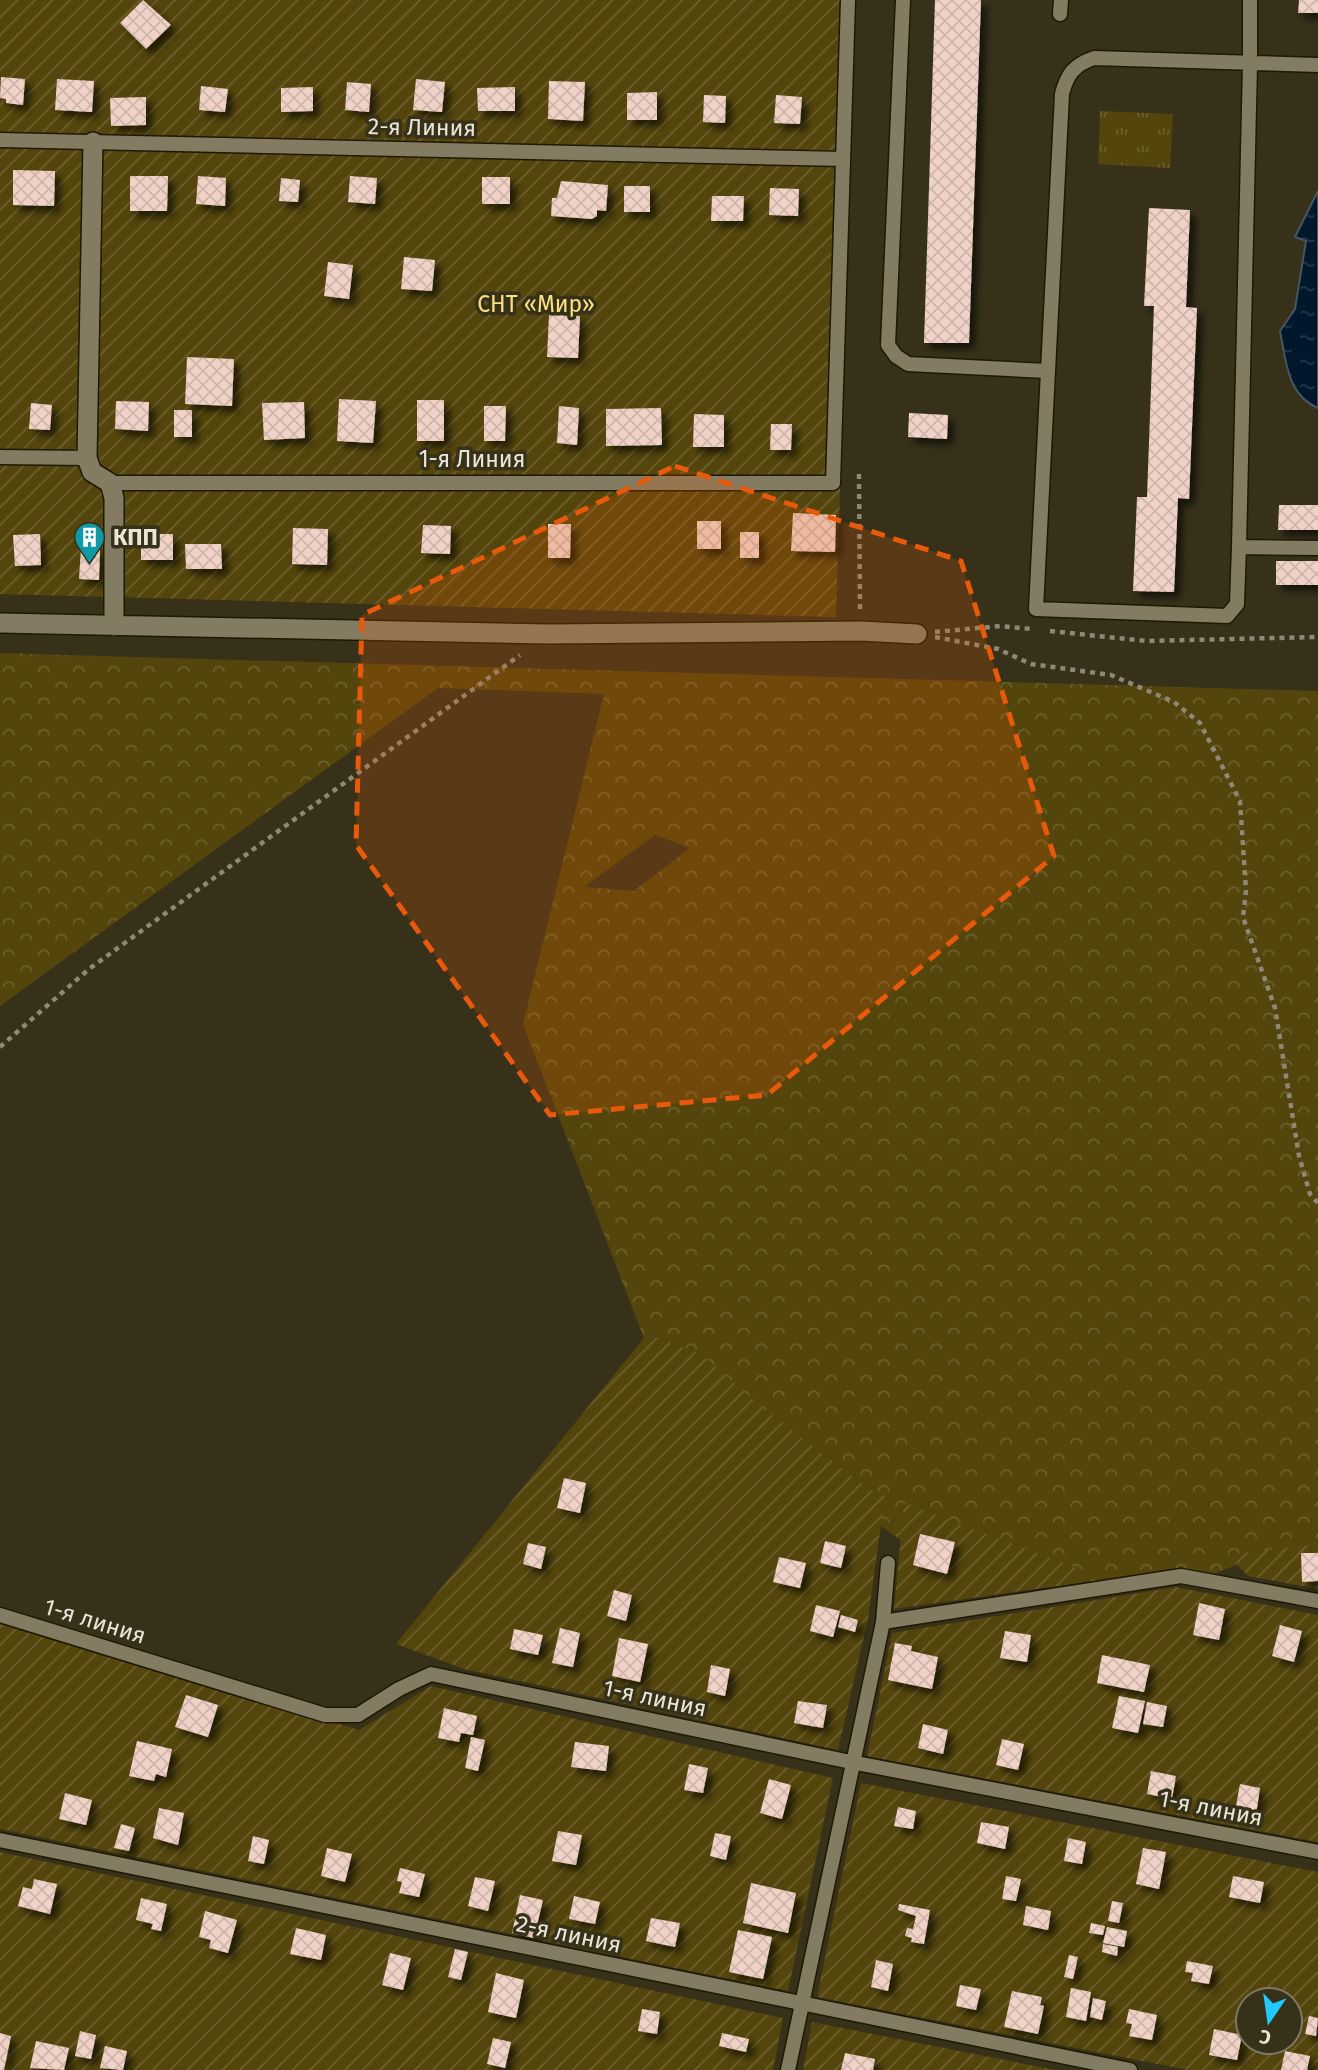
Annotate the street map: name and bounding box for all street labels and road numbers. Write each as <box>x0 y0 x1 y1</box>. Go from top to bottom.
street label: 2-я Линия <box>368 112 476 142</box>
street label: 1-я Линия <box>419 445 525 473</box>
street label: 1-я линия <box>41 1592 149 1650</box>
street label: 1-я линия <box>601 1673 709 1723</box>
street label: 1-я линия <box>1157 1784 1265 1832</box>
street label: 2-я линия <box>514 1909 624 1959</box>

